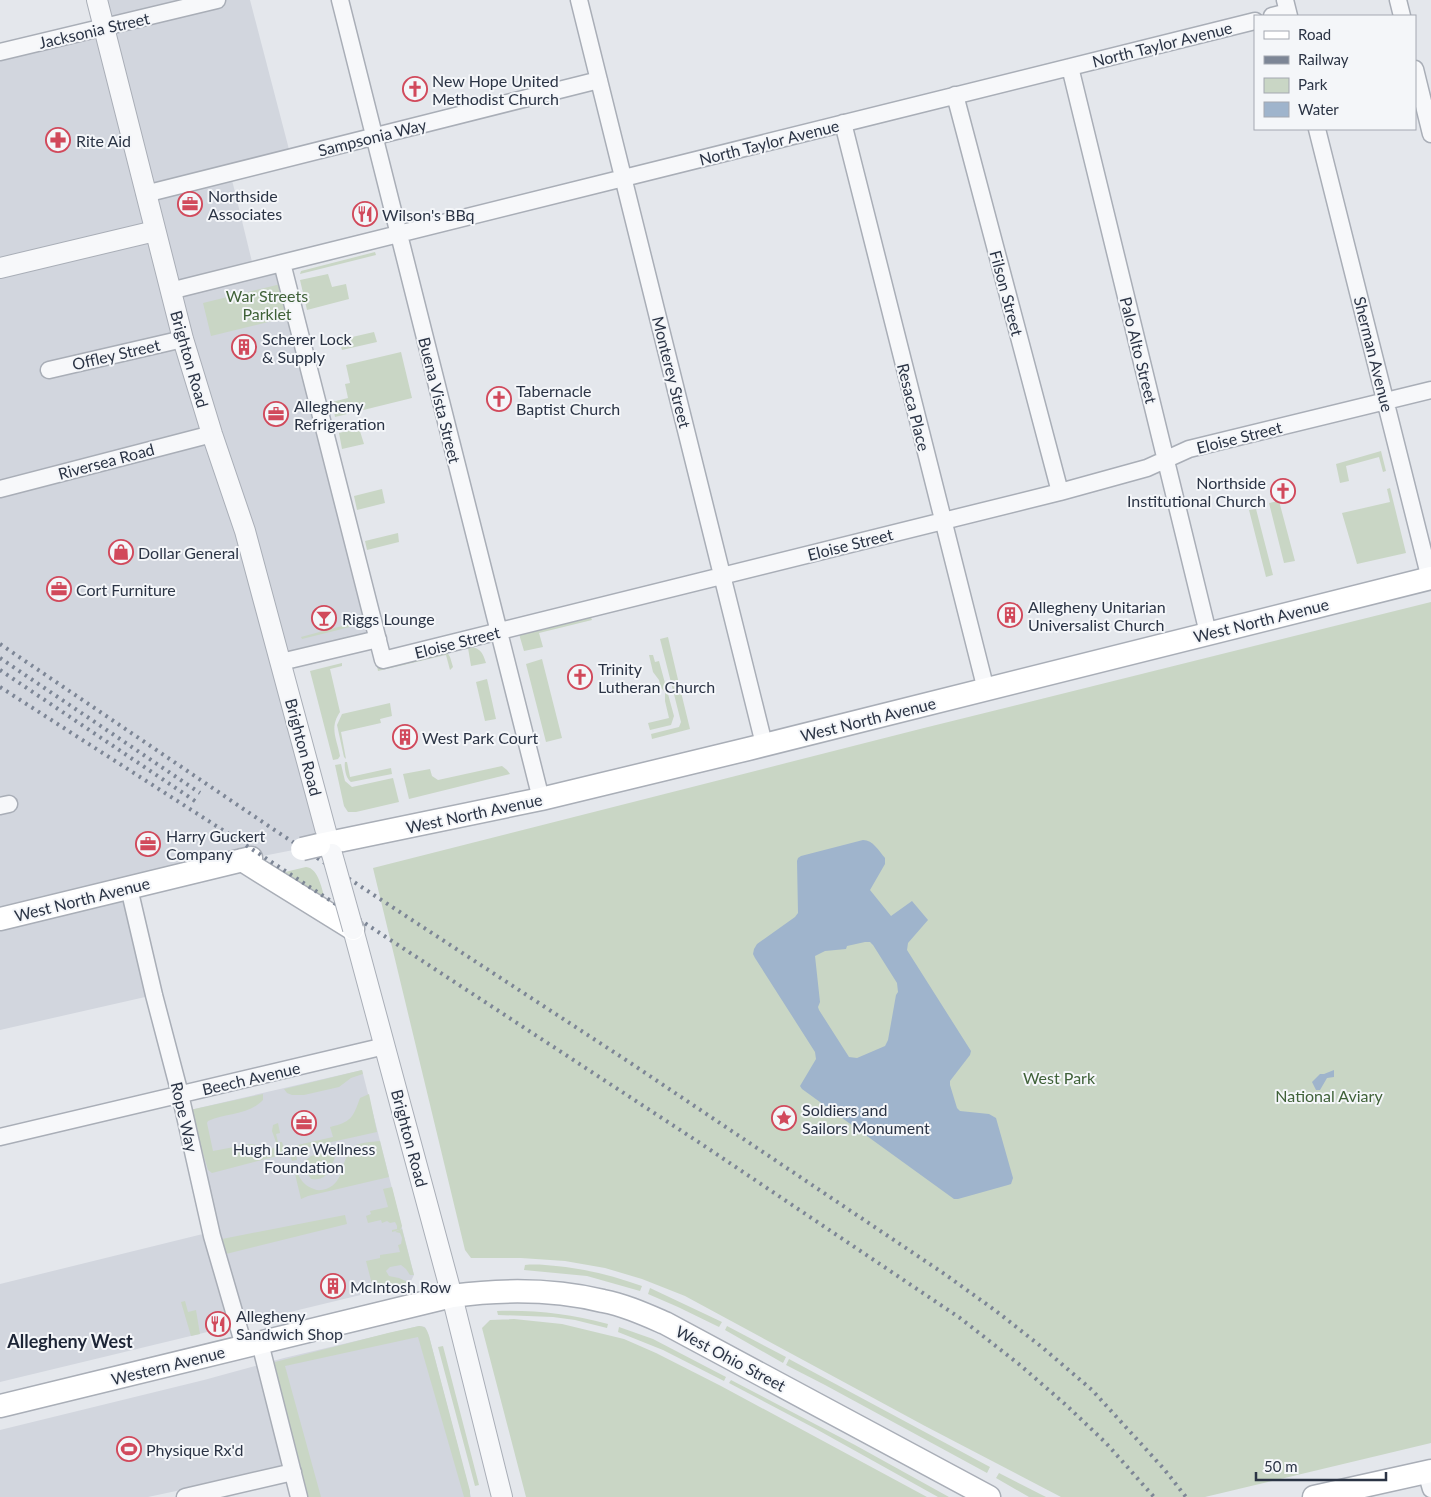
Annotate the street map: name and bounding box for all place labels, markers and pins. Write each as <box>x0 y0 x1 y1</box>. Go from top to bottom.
place label: New Hope United Methodist Church <box>432 71 559 108</box>
church icon: New Hope United Methodist Church <box>402 76 428 102</box>
pharmacy icon: Rite Aid <box>45 127 71 153</box>
place label: Rite Aid <box>76 131 131 150</box>
place label: Northside Associates <box>208 186 282 223</box>
office icon: Northside Associates <box>177 191 203 217</box>
restaurant icon: Wilson's BBq <box>352 201 378 227</box>
place label: Wilson's BBq <box>382 205 475 224</box>
place label: Scherer Lock & Supply <box>262 329 353 366</box>
building icon: Scherer Lock & Supply <box>231 334 257 360</box>
place label: Tabernacle Baptist Church <box>516 381 620 418</box>
church icon: Tabernacle Baptist Church <box>486 386 512 412</box>
place label: Allegheny Refrigeration <box>294 396 385 433</box>
office icon: Allegheny Refrigeration <box>263 401 289 427</box>
place label: Northside Institutional Church <box>1127 473 1266 510</box>
church icon: Northside Institutional Church <box>1270 478 1296 504</box>
shop icon: Dollar General <box>108 539 134 565</box>
place label: Dollar General <box>138 543 239 562</box>
office icon: Cort Furniture <box>46 576 72 602</box>
place label: Cort Furniture <box>76 580 176 599</box>
place label: Allegheny Unitarian Universalist Church <box>1028 597 1166 634</box>
building icon: Allegheny Unitarian Universalist Church <box>997 602 1023 628</box>
bar icon: Riggs Lounge <box>311 605 337 631</box>
place label: Riggs Lounge <box>342 609 435 628</box>
place label: Trinity Lutheran Church <box>598 659 715 696</box>
church icon: Trinity Lutheran Church <box>567 664 593 690</box>
building icon: West Park Court <box>392 724 418 750</box>
place label: West Park Court <box>422 728 539 747</box>
place label: Harry Guckert Company <box>166 826 266 863</box>
office icon: Harry Guckert Company <box>135 831 161 857</box>
place label: Soldiers and Sailors Monument <box>802 1100 930 1137</box>
place icon: Soldiers and Sailors Monument <box>771 1105 797 1131</box>
office icon: Hugh Lane Wellness Foundation <box>291 1110 317 1136</box>
place label: Hugh Lane Wellness Foundation <box>233 1139 375 1176</box>
building icon: McIntosh Row <box>320 1273 346 1299</box>
place label: McIntosh Row <box>350 1277 452 1296</box>
place label: Allegheny Sandwich Shop <box>236 1306 343 1343</box>
restaurant icon: Allegheny Sandwich Shop <box>205 1311 231 1337</box>
sports icon: Physique Rx'd <box>116 1436 142 1462</box>
place label: Physique Rx'd <box>146 1440 243 1459</box>

